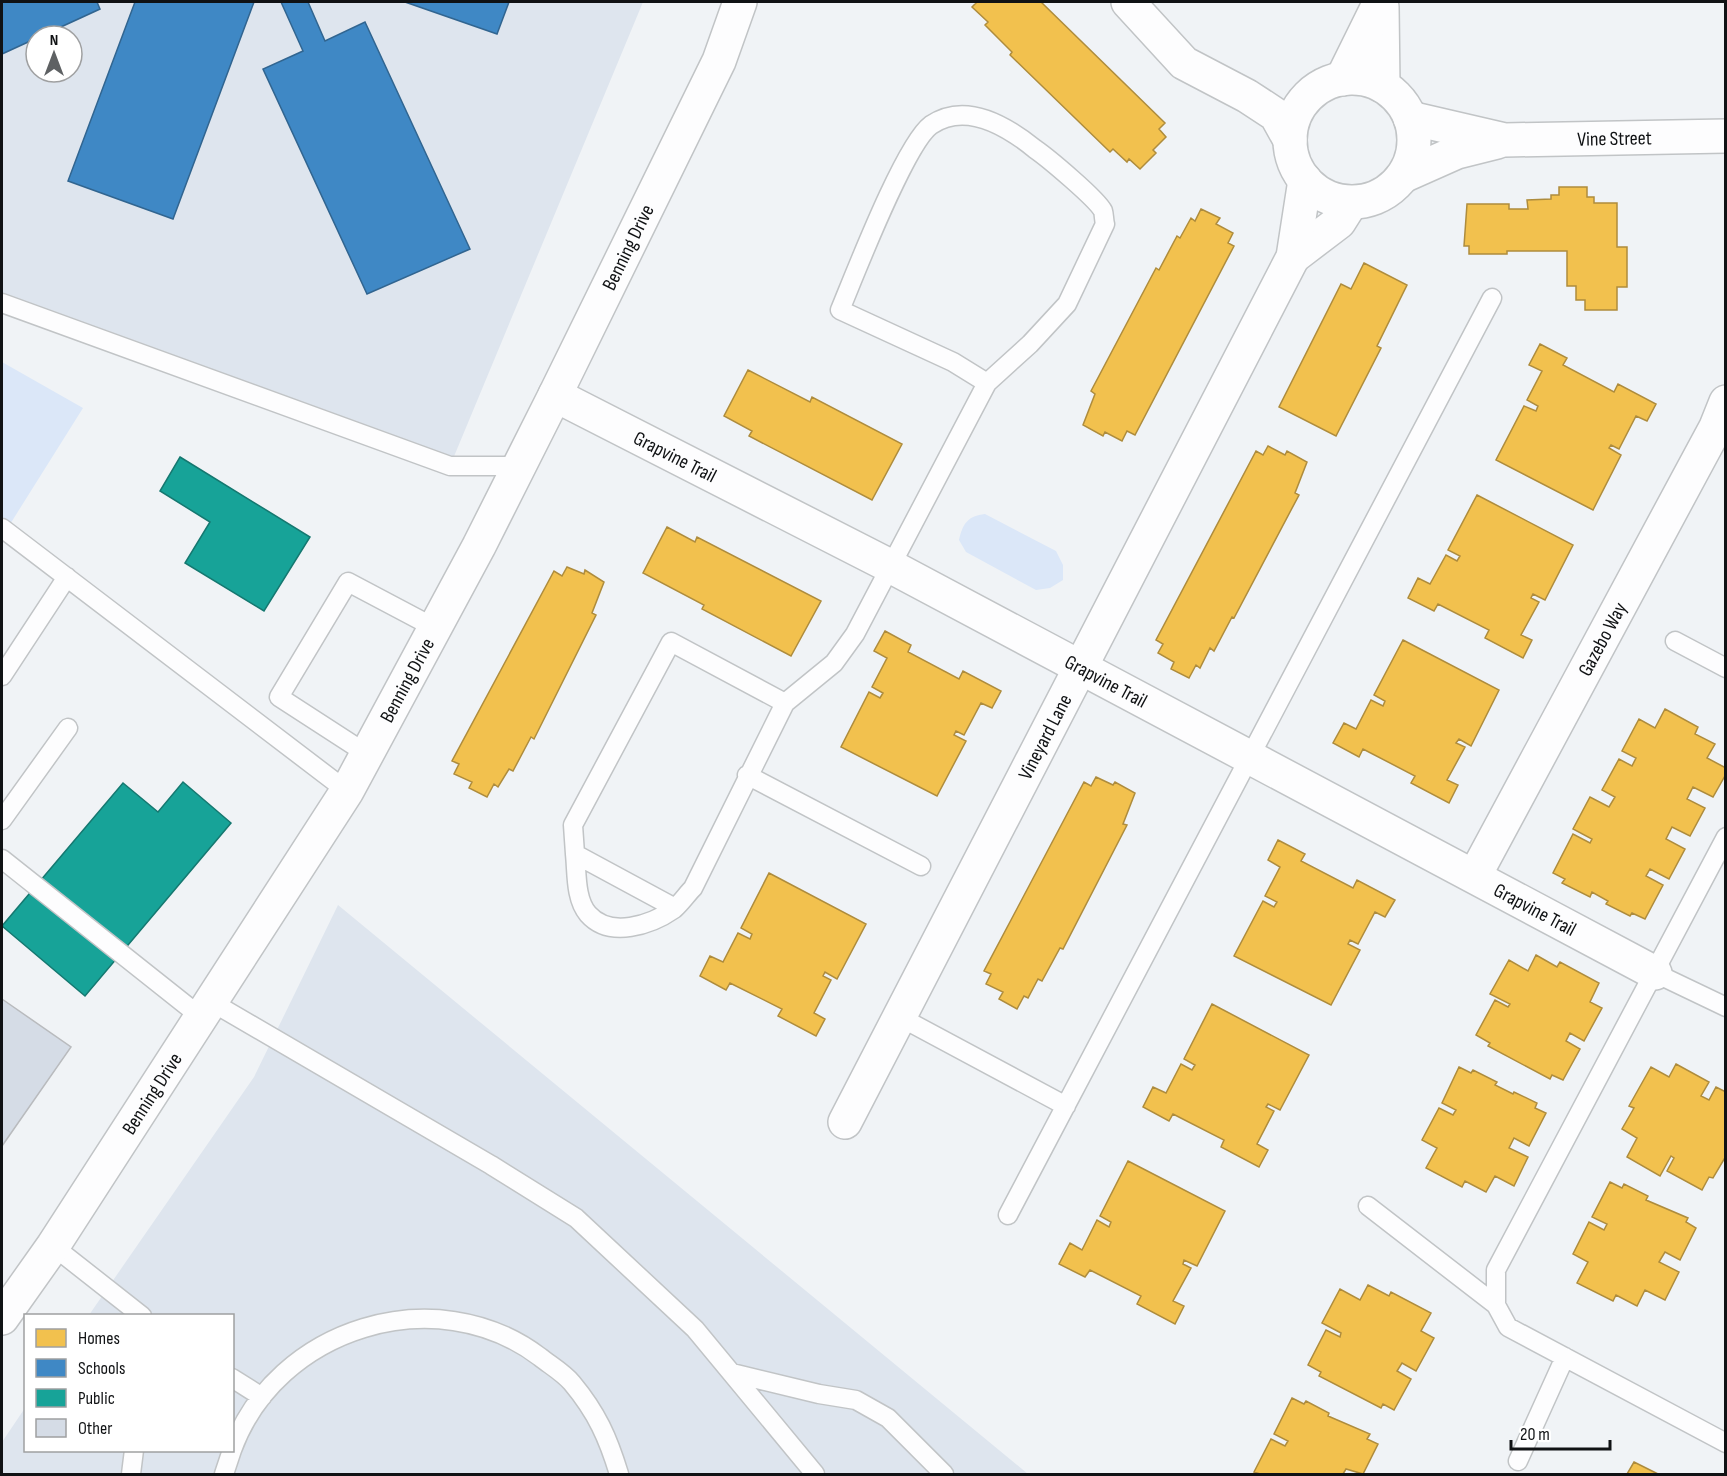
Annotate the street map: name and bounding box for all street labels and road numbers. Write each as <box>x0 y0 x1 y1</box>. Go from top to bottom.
street label: Vine Street <box>1577 126 1652 152</box>
street label: Benning Drive <box>597 201 660 294</box>
street label: Grapvine Trail <box>629 426 720 488</box>
street label: Gazebo Way <box>1573 598 1633 680</box>
street label: Benning Drive <box>375 634 440 727</box>
street label: Grapvine Trail <box>1060 650 1151 714</box>
street label: Vineyard Lane <box>1013 690 1078 784</box>
street label: Grapvine Trail <box>1490 878 1580 942</box>
street label: Benning Drive <box>117 1049 188 1139</box>

